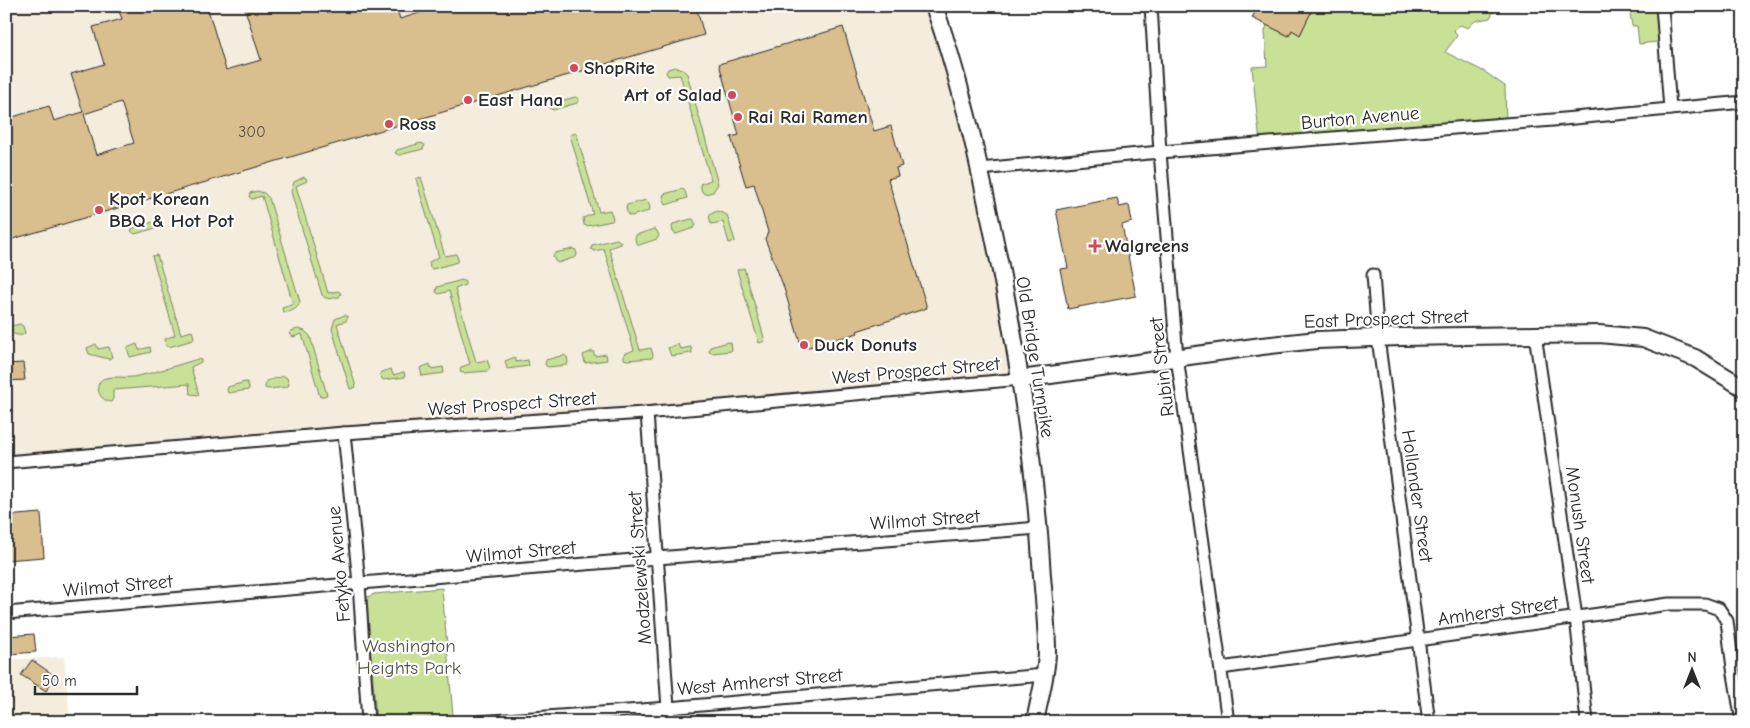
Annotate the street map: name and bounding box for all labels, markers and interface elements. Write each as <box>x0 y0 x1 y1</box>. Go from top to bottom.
place label: ShopRite <box>584 57 655 79</box>
marker: ShopRite <box>568 62 580 74</box>
place label: Art of Salad <box>624 84 722 106</box>
place label: East Hana <box>478 89 563 111</box>
marker: Art of Salad <box>726 89 738 101</box>
marker: East Hana <box>462 94 474 106</box>
street label: Burton Avenue <box>1300 102 1420 134</box>
place label: Rai Rai Ramen <box>748 106 868 128</box>
marker: Rai Rai Ramen <box>732 111 744 123</box>
place label: Ross <box>399 113 436 135</box>
marker: Ross <box>383 118 395 130</box>
house number: 300 <box>238 123 266 141</box>
place label: Kpot Korean BBQ & Hot Pot <box>109 188 234 232</box>
marker: Kpot Korean BBQ & Hot Pot <box>93 204 105 216</box>
place label: Walgreens <box>1105 235 1189 257</box>
marker: Walgreens <box>1089 240 1101 252</box>
street label: Old Bridge Turnpike <box>1011 275 1059 439</box>
street label: East Prospect Street <box>1303 305 1469 333</box>
street label: Rubin Street <box>1145 316 1179 418</box>
place label: Duck Donuts <box>814 334 917 356</box>
marker: Duck Donuts <box>798 339 810 351</box>
street label: West Prospect Street <box>831 353 1001 389</box>
street label: West Prospect Street <box>427 387 597 421</box>
street label: Hollander Street <box>1397 428 1437 564</box>
street label: Monush Street <box>1561 465 1599 586</box>
street label: Modzelewski Street <box>624 490 656 645</box>
street label: Fetyko Avenue <box>323 505 355 623</box>
street label: Wilmot Street <box>869 505 981 535</box>
street label: Wilmot Street <box>465 536 577 568</box>
street label: Wilmot Street <box>62 570 174 602</box>
street label: Amherst Street <box>1436 592 1560 630</box>
park label: Washington Heights Park <box>357 635 462 679</box>
north arrow <box>1668 646 1718 696</box>
text: N <box>1687 649 1697 666</box>
scale bar <box>35 663 138 695</box>
street label: West Amherst Street <box>677 664 844 700</box>
text: 50 m <box>42 672 77 690</box>

